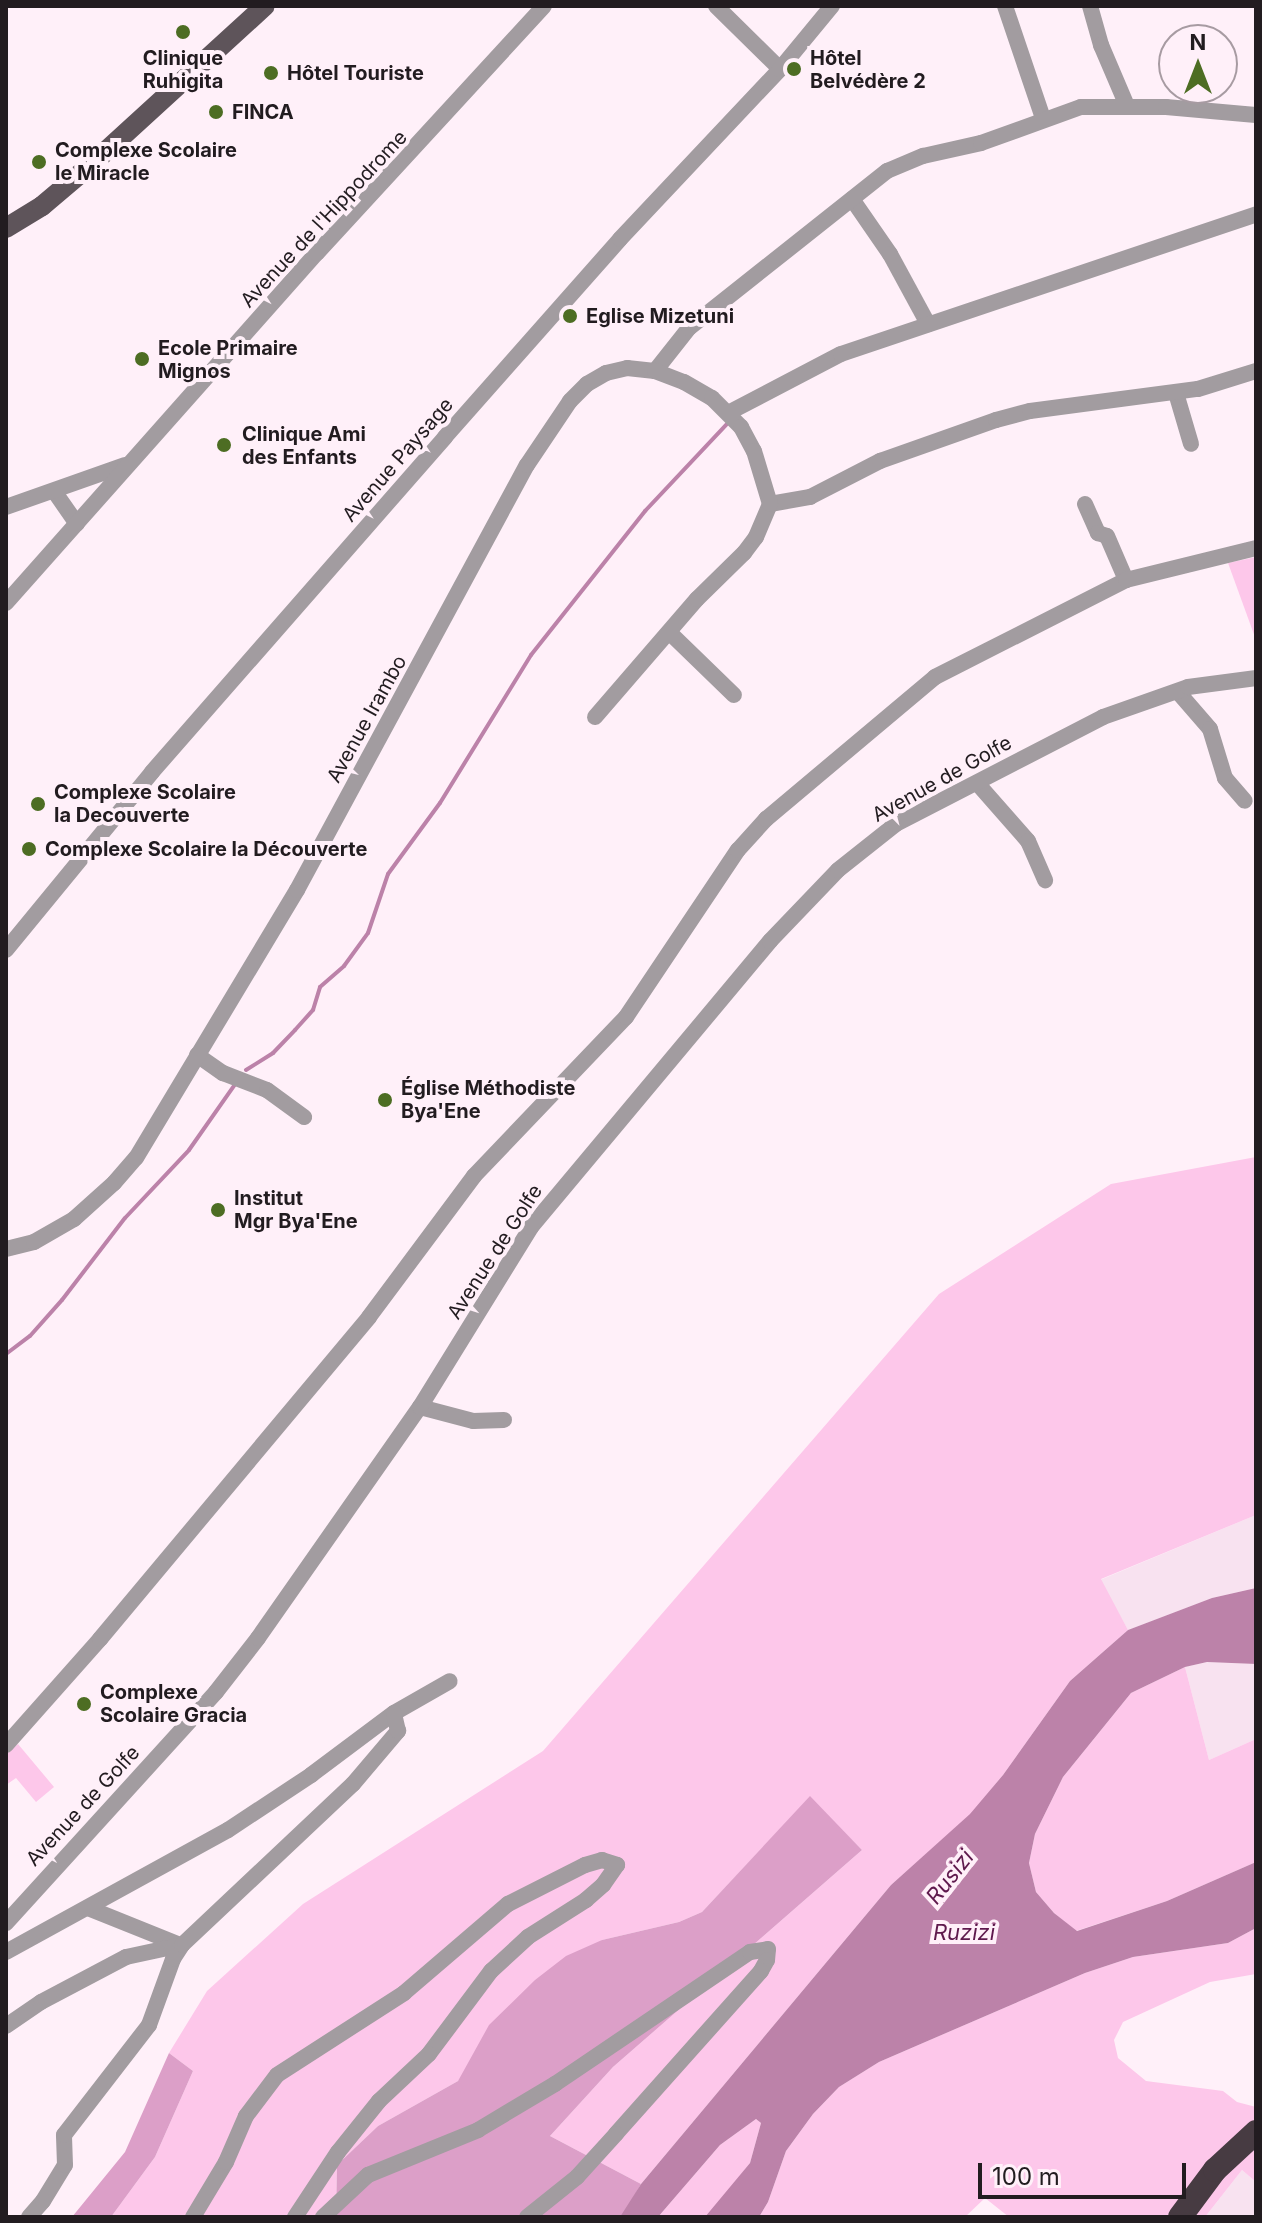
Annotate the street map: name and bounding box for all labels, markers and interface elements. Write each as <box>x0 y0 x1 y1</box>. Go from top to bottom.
marker: Clinique Ruhigita <box>172 21 194 43</box>
north arrow <box>1158 24 1238 104</box>
text: N <box>1190 29 1206 55</box>
place label: Clinique Ruhigita <box>143 46 223 93</box>
place label: Hôtel Belvédère 2 <box>810 46 926 93</box>
marker: Hôtel Belvédère 2 <box>785 60 803 78</box>
place label: Hôtel Touriste <box>287 61 424 85</box>
marker: Hôtel Touriste <box>262 64 280 82</box>
place label: FINCA <box>232 100 294 124</box>
marker: FINCA <box>207 103 225 121</box>
street label: Avenue de l'Hippodrome <box>236 126 412 312</box>
place label: Complexe Scolaire le Miracle <box>55 138 237 185</box>
marker: Complexe Scolaire le Miracle <box>30 153 48 171</box>
place label: Eglise Mizetuni <box>586 304 734 328</box>
marker: Eglise Mizetuni <box>561 307 579 325</box>
place label: Ecole Primaire Mignos <box>158 336 298 383</box>
marker: Ecole Primaire Mignos <box>133 350 151 368</box>
street label: Avenue Paysage <box>338 393 458 527</box>
place label: Clinique Ami des Enfants <box>242 422 366 469</box>
marker: Clinique Ami des Enfants <box>213 434 235 456</box>
street label: Avenue Irambo <box>322 651 412 787</box>
street label: Avenue de Golfe <box>868 731 1016 827</box>
place label: Complexe Scolaire la Decouverte <box>54 780 236 827</box>
marker: Complexe Scolaire la Decouverte <box>29 795 47 813</box>
place label: Complexe Scolaire la Découverte <box>45 837 367 861</box>
marker: Complexe Scolaire la Découverte <box>20 840 38 858</box>
place label: Église Méthodiste Bya'Ene <box>401 1076 575 1123</box>
marker: Église Méthodiste Bya'Ene <box>376 1091 394 1109</box>
street label: Avenue de Golfe <box>443 1180 547 1324</box>
place label: Institut Mgr Bya'Ene <box>234 1186 358 1233</box>
marker: Institut Mgr Bya'Ene <box>209 1201 227 1219</box>
place label: Complexe Scolaire Gracia <box>100 1680 247 1727</box>
marker: Complexe Scolaire Gracia <box>75 1695 93 1713</box>
street label: Avenue de Golfe <box>21 1741 145 1871</box>
water label: Rusizi <box>921 1845 979 1909</box>
water label: Ruzizi <box>933 1920 995 1946</box>
scale bar <box>982 2147 1190 2197</box>
text: 100 m <box>992 2162 1060 2191</box>

